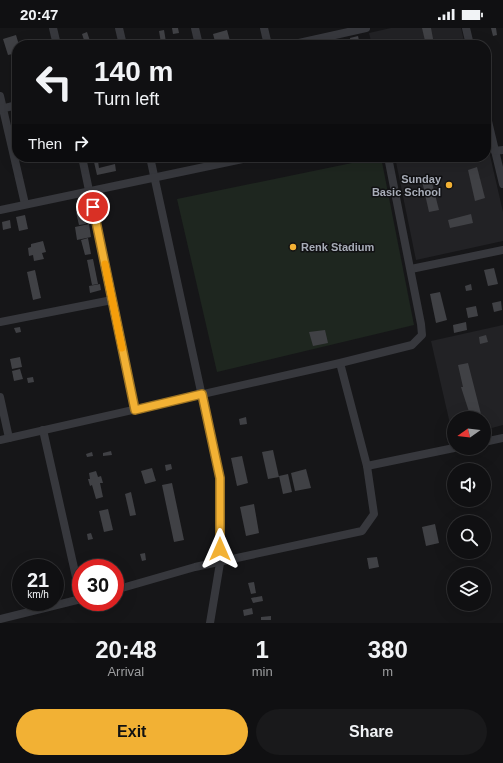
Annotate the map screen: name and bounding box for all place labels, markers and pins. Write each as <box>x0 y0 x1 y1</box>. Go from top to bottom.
place label: Sunday Basic School <box>372 173 442 198</box>
marker: Sunday Basic School <box>444 180 454 190</box>
pin <box>76 190 110 224</box>
place label: Renk Stadium <box>301 241 375 253</box>
marker: Renk Stadium <box>288 242 298 252</box>

